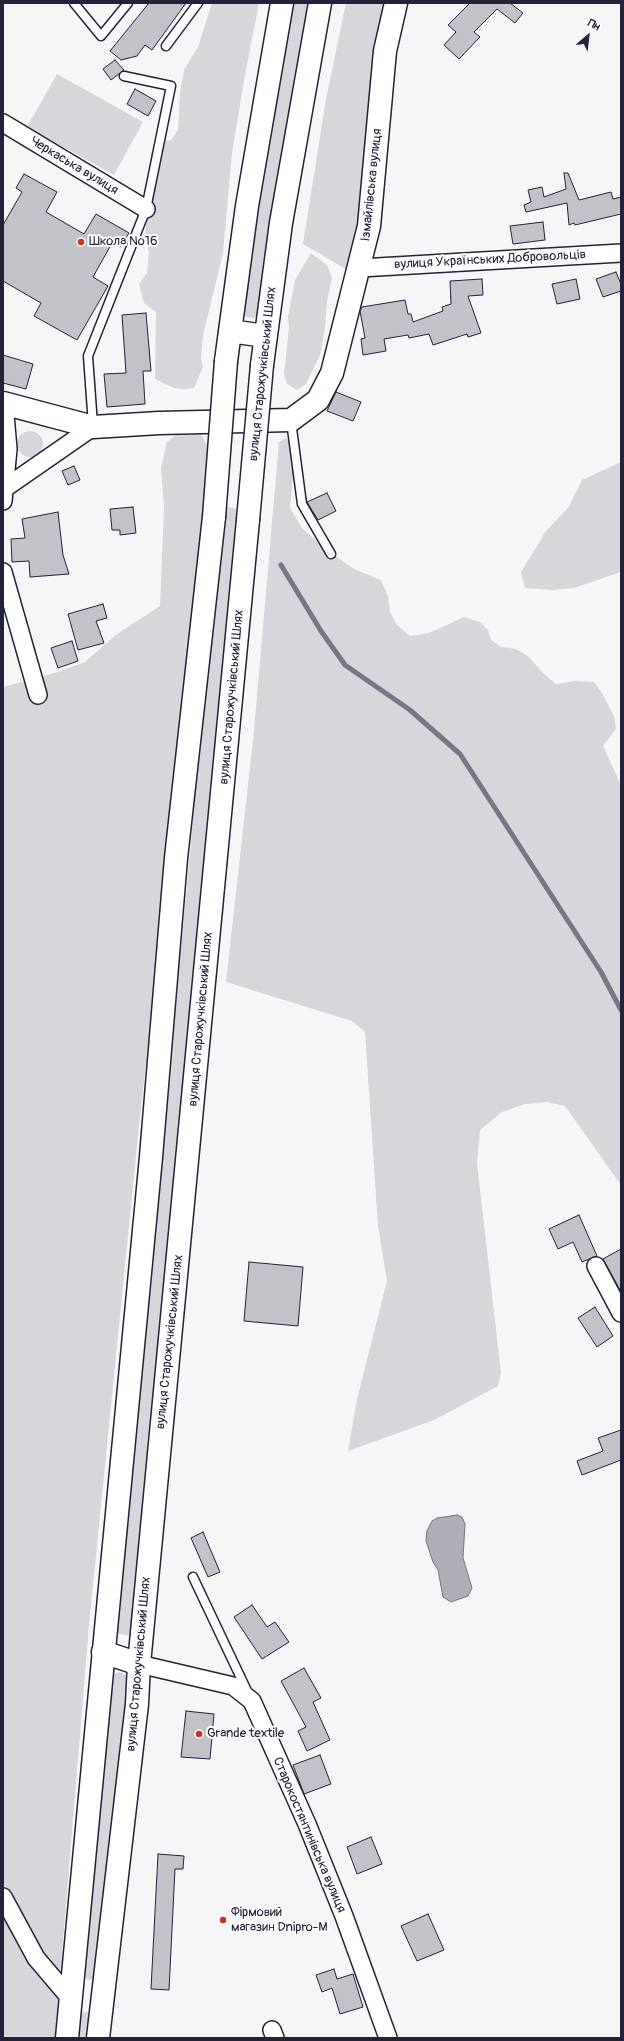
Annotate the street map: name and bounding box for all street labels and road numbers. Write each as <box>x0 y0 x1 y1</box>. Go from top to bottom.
street label: Ізмайлівська вулиця <box>358 128 386 242</box>
street label: Черкаська вулиця <box>27 134 121 198</box>
street label: вулиця Українських Добровольців <box>394 247 586 273</box>
street label: вулиця Старожучківський Шлях <box>246 286 280 462</box>
street label: вулиця Старожучківський Шлях <box>217 609 247 785</box>
street label: вулиця Старожучківський Шлях <box>186 931 216 1107</box>
street label: вулиця Старожучківський Шлях <box>153 1254 187 1430</box>
street label: вулиця Старожучківський Шлях <box>124 1576 154 1752</box>
street label: Старокостянтинівська вулиця <box>269 1755 349 1915</box>

